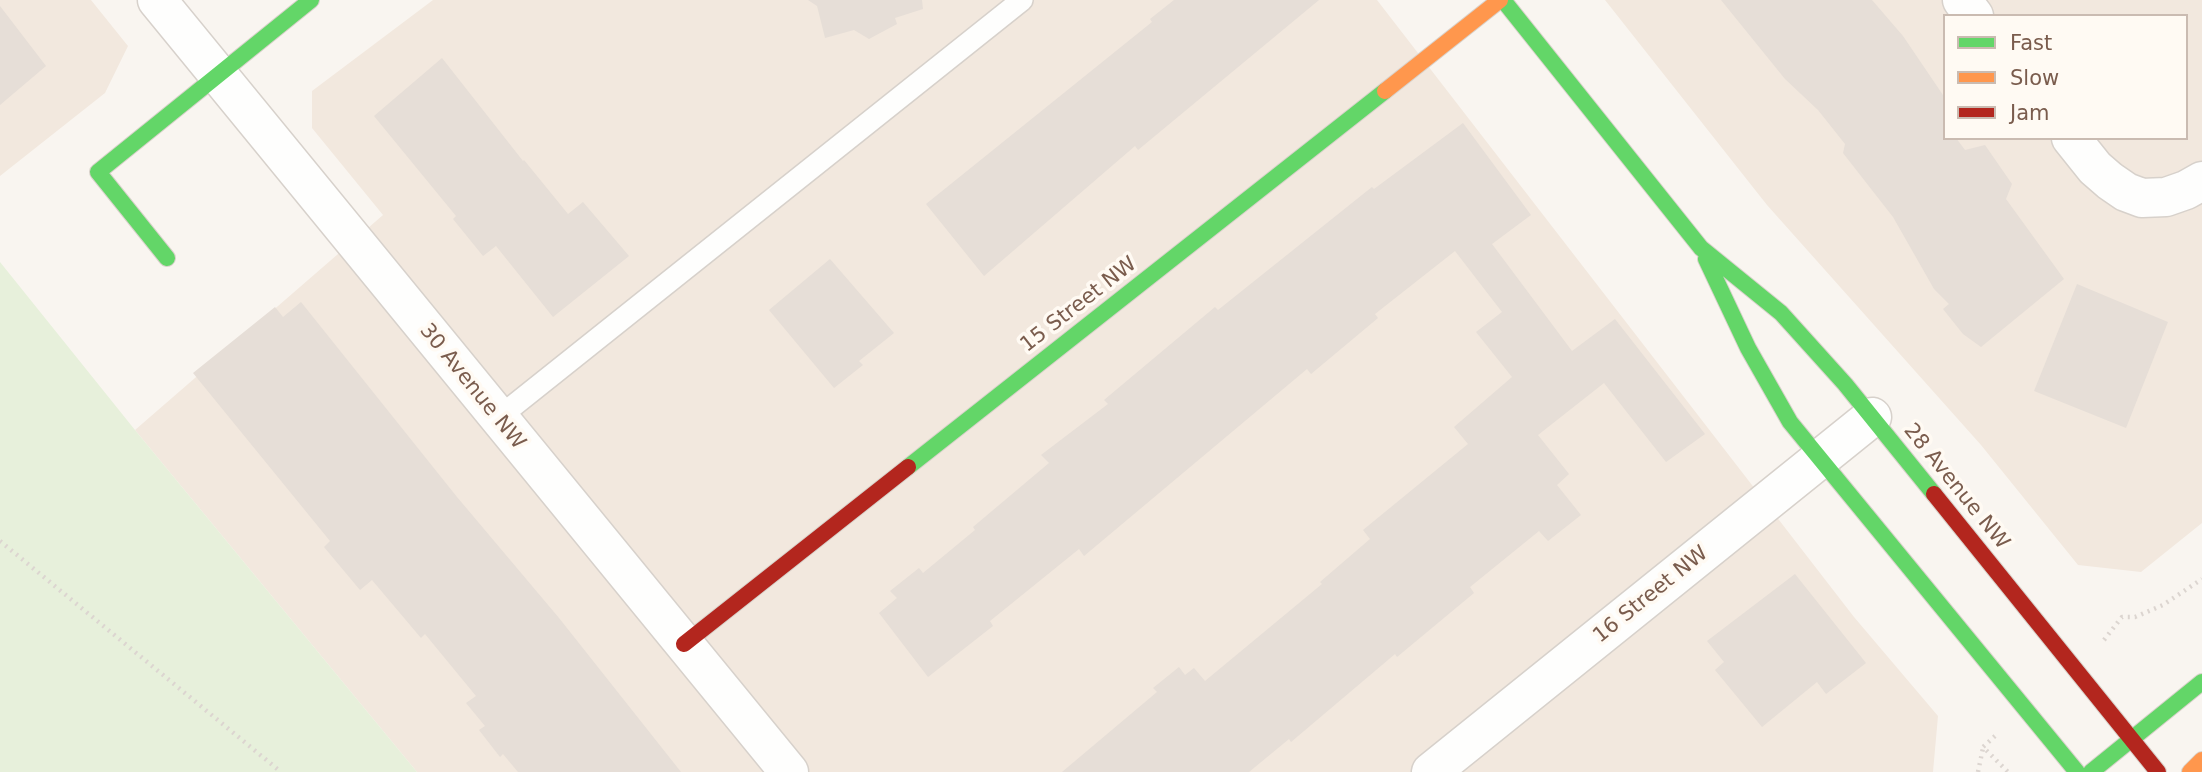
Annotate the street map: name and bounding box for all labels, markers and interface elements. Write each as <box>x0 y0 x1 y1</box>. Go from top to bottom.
legend <box>1943 14 2188 140</box>
text: Fast <box>2010 31 2052 55</box>
text: Slow <box>2010 66 2059 90</box>
text: Jam <box>2010 101 2050 125</box>
street label: 15 Street NW <box>1016 252 1142 358</box>
street label: 30 Avenue NW <box>414 319 530 455</box>
street label: 28 Avenue NW <box>1898 419 2014 555</box>
street label: 16 Street NW <box>1589 541 1713 649</box>

